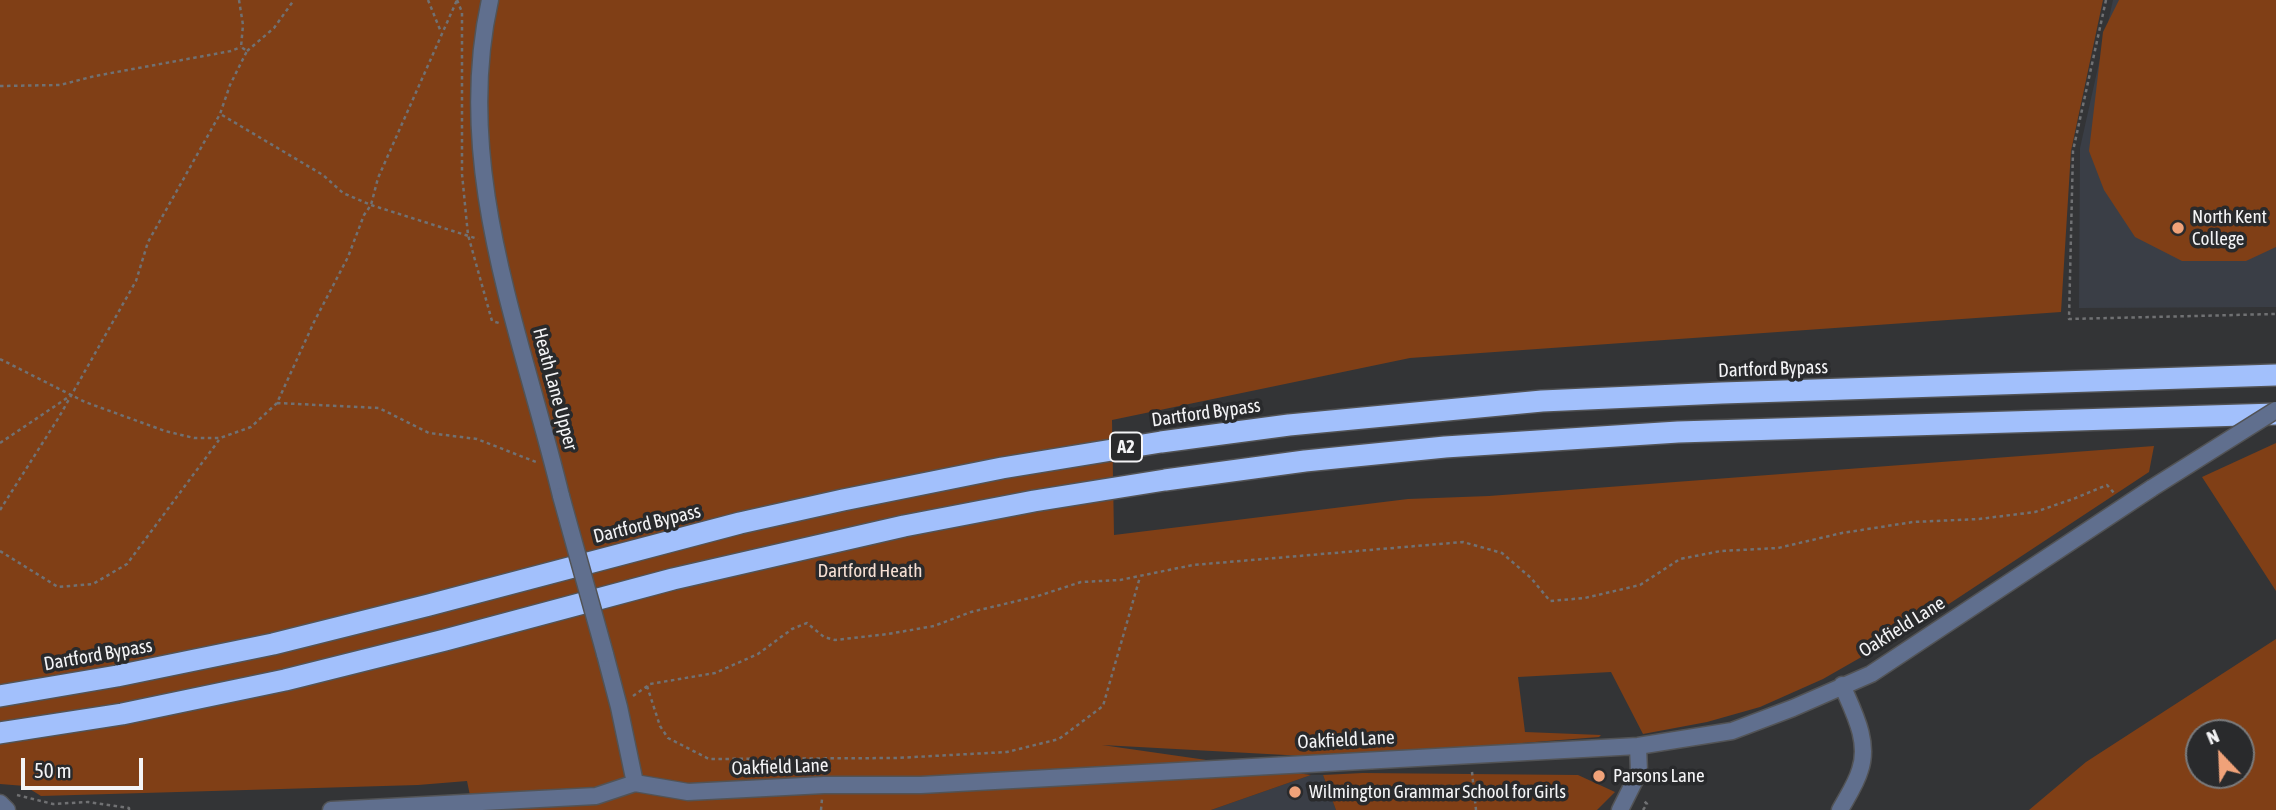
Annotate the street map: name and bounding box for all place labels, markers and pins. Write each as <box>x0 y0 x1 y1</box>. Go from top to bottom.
place label: North Kent College <box>2192 206 2267 250</box>
marker: North Kent College <box>2170 220 2186 236</box>
place label: Parsons Lane <box>1613 765 1705 787</box>
marker: Parsons Lane <box>1591 768 1607 784</box>
place label: Wilmington Grammar School for Girls <box>1309 781 1566 803</box>
marker: Wilmington Grammar School for Girls <box>1287 784 1303 800</box>

